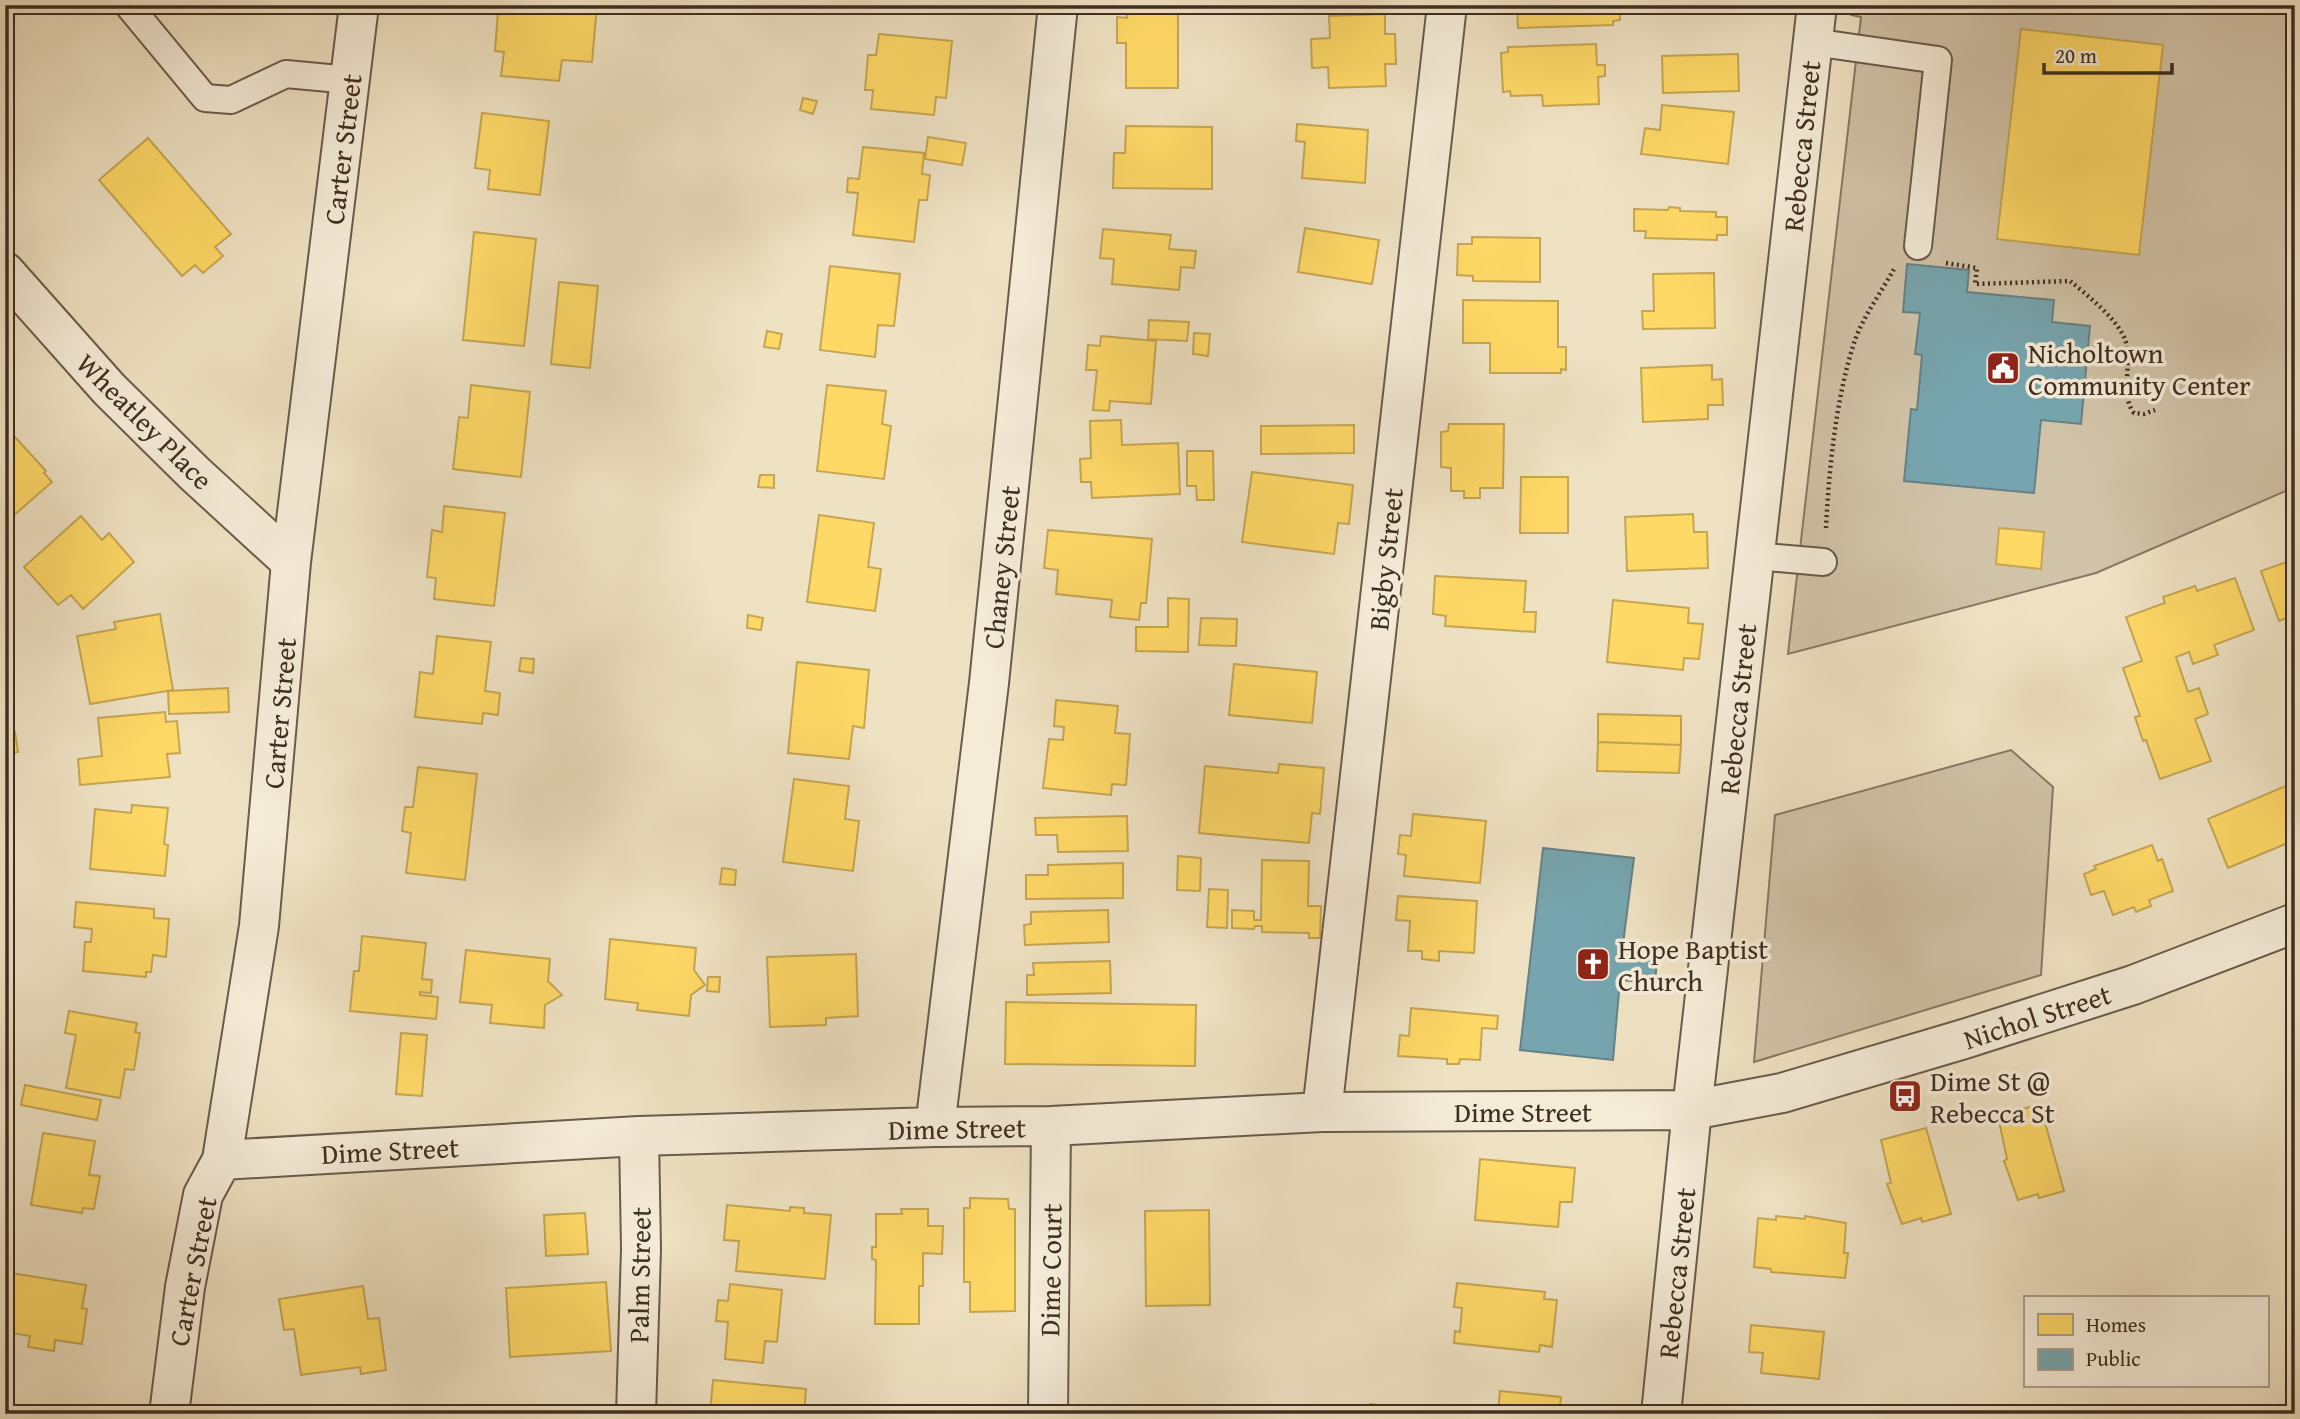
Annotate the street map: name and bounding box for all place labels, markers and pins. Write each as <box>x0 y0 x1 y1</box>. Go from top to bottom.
place label: Nicholtown Community Center <box>2028 332 2251 405</box>
public building icon: Nicholtown Community Center <box>1984 349 2022 387</box>
place label: Hope Baptist Church <box>1618 928 1768 1001</box>
church icon: Hope Baptist Church <box>1574 945 1612 983</box>
place label: Dime St @ Rebecca St <box>1930 1060 2055 1133</box>
bus stop icon: Dime St @ Rebecca St <box>1886 1077 1924 1115</box>

